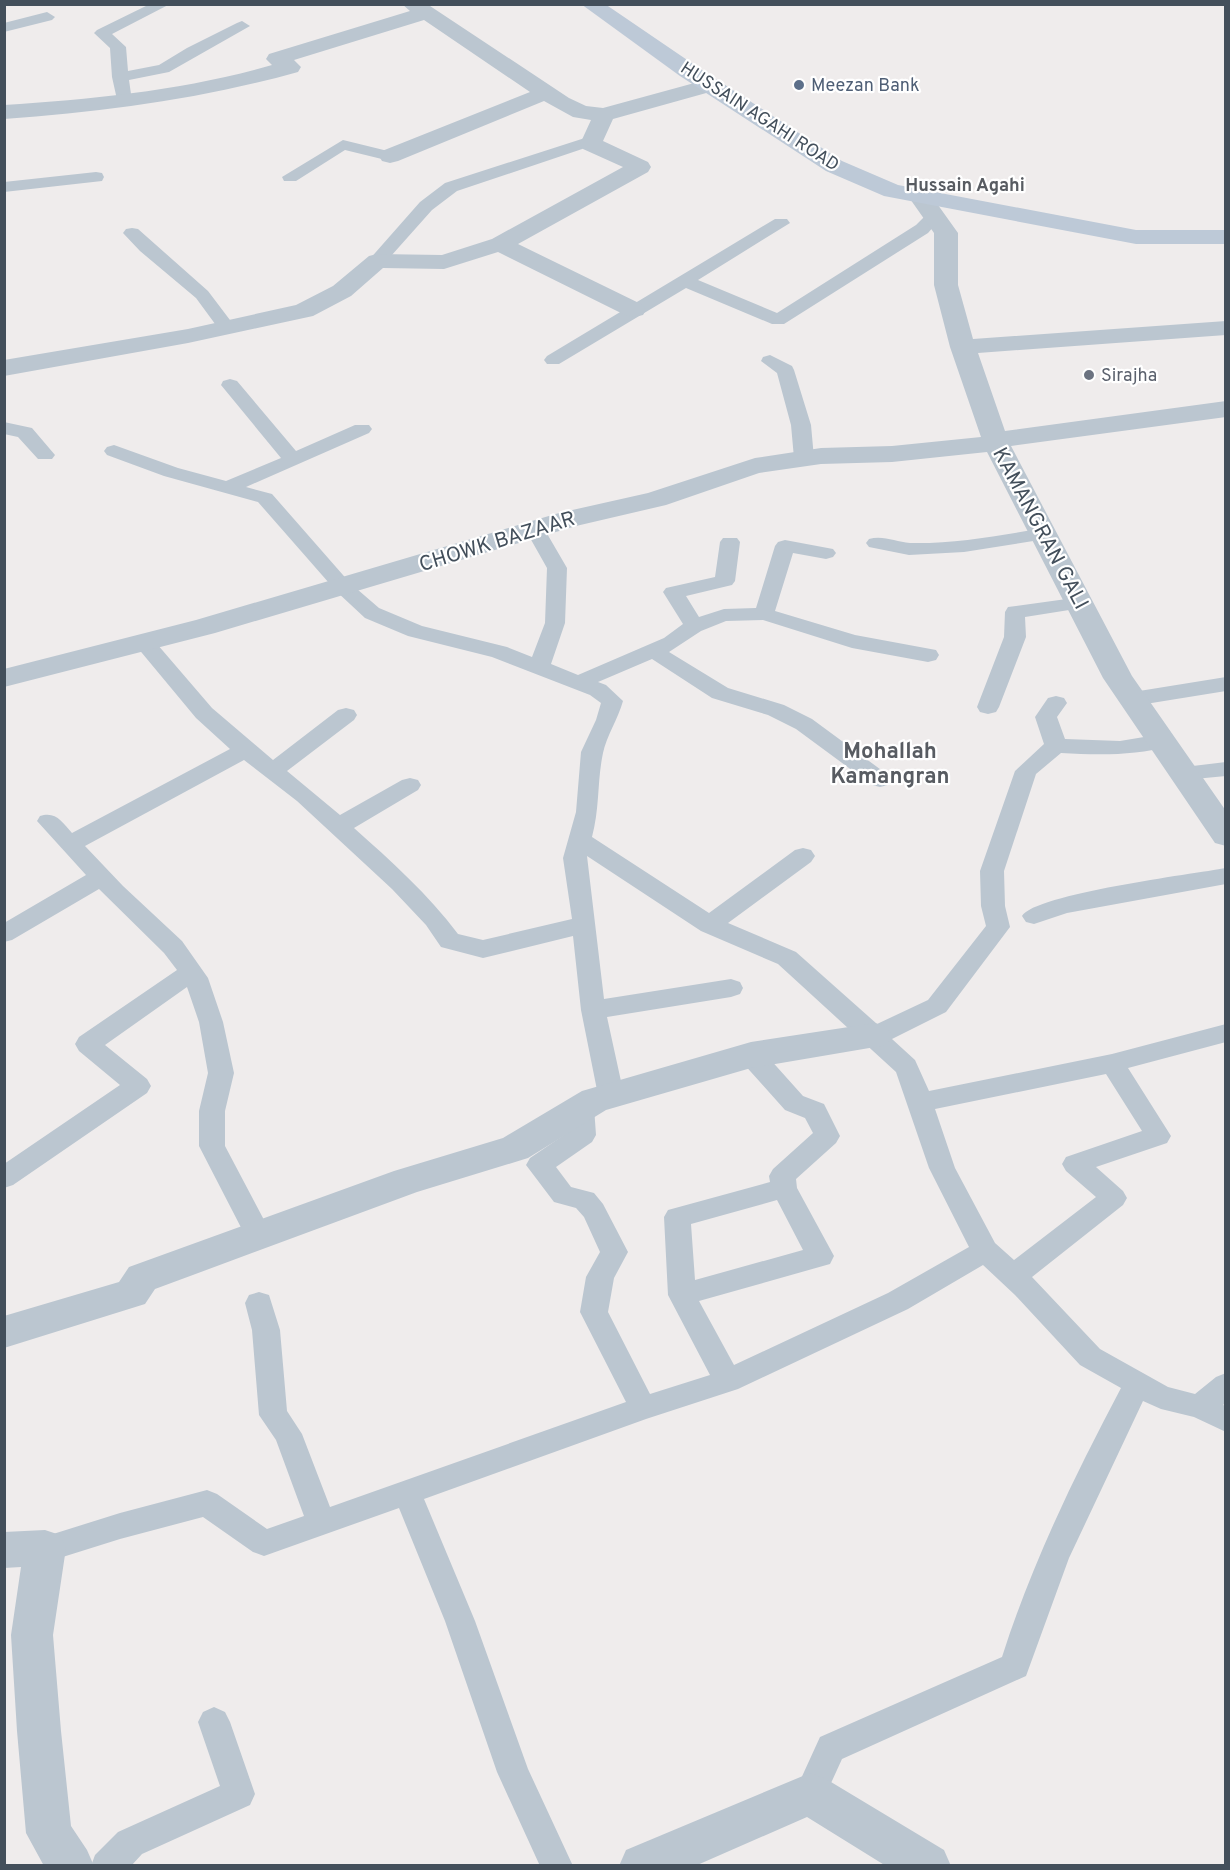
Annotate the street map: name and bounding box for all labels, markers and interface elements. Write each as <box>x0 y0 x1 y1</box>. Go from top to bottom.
street label: HUSSAIN AGAHI ROAD <box>675 57 843 177</box>
place label: Meezan Bank <box>811 75 920 98</box>
marker: Meezan Bank <box>792 78 806 92</box>
district label: Hussain Agahi <box>905 175 1025 198</box>
place label: Sirajha <box>1101 365 1157 388</box>
marker: Sirajha <box>1082 368 1096 382</box>
street label: KAMANGRAN GALI <box>986 443 1094 614</box>
street label: CHOWK BAZAAR <box>416 506 579 579</box>
district label: Mohallah Kamangran <box>830 739 950 791</box>

